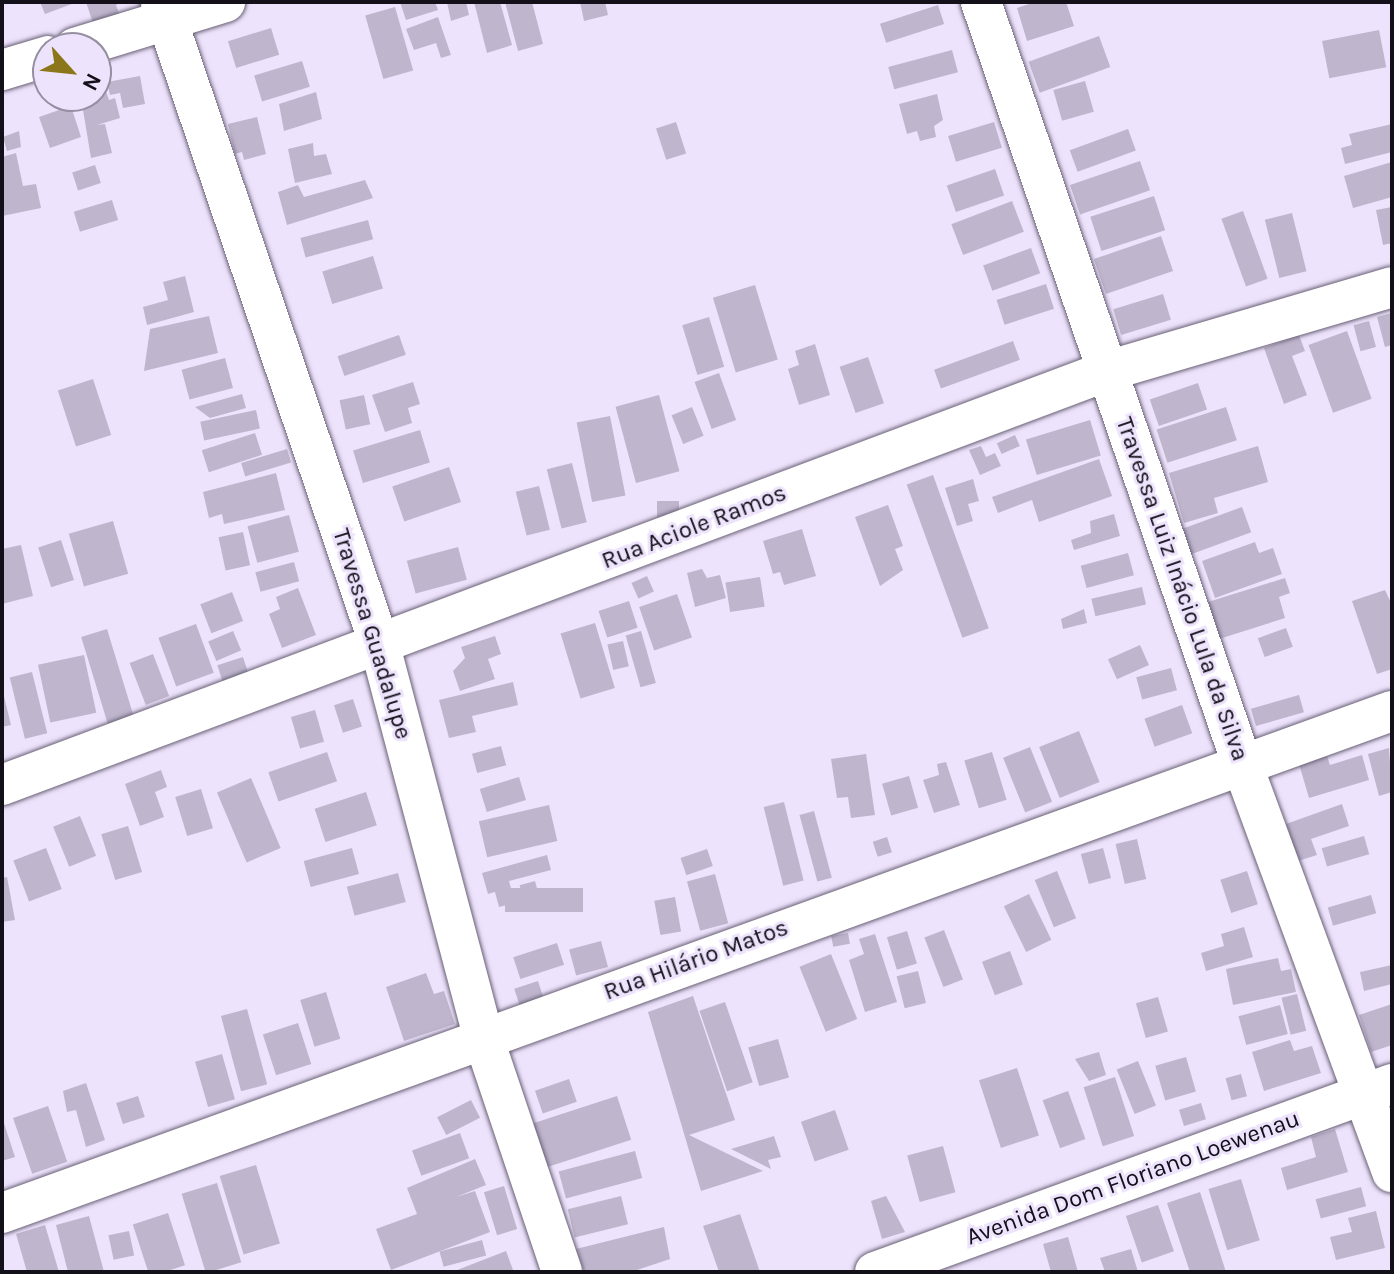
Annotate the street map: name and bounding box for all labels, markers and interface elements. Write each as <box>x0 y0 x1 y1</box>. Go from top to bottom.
north arrow <box>32 32 112 112</box>
text: N <box>76 69 107 95</box>
street label: Travessa Luiz Inácio Lula da Silva <box>1110 413 1254 765</box>
street label: Rua Aciole Ramos <box>598 479 790 575</box>
street label: Travessa Guadalupe <box>326 525 418 743</box>
street label: Rua Hilário Matos <box>600 913 792 1007</box>
street label: Avenida Dom Floriano Loewenau <box>962 1104 1304 1252</box>

